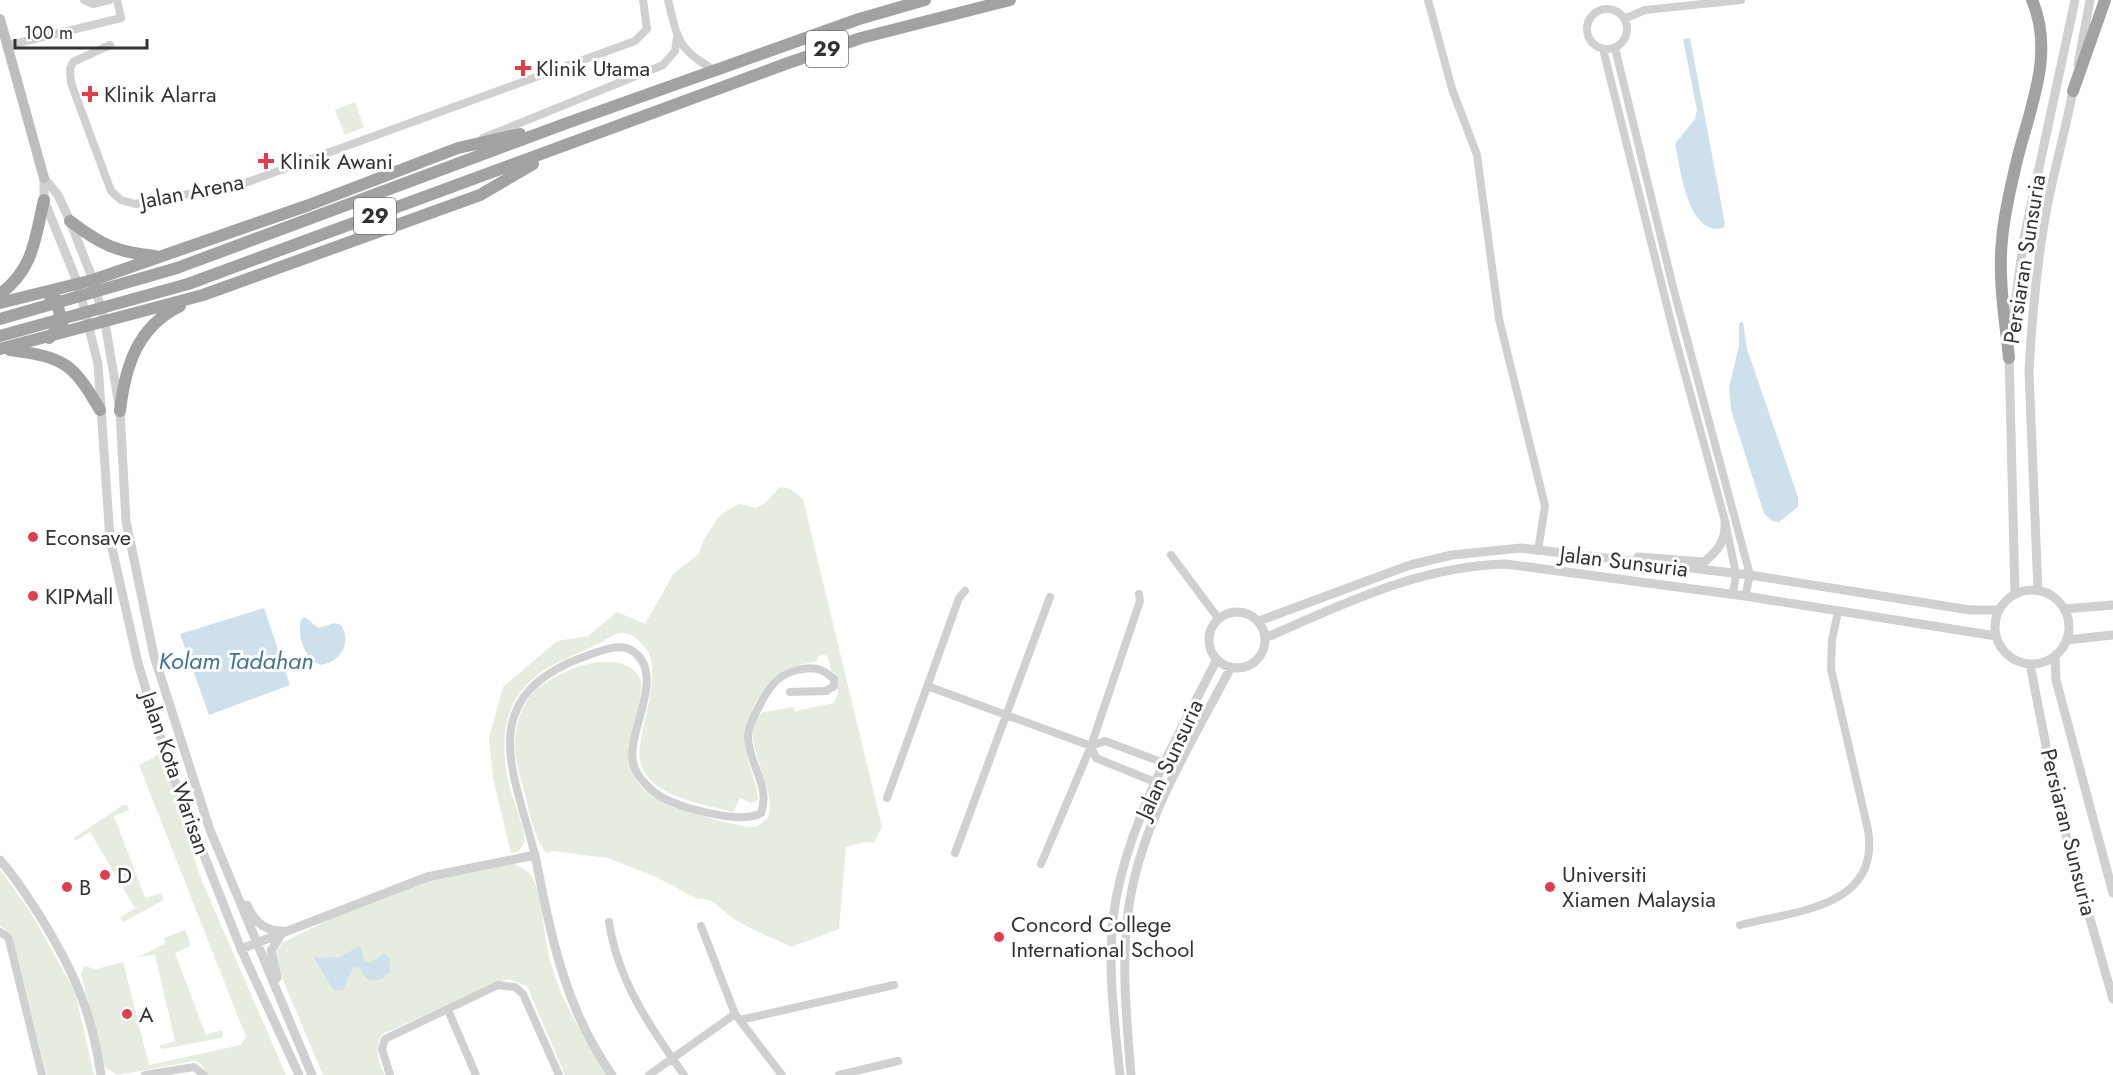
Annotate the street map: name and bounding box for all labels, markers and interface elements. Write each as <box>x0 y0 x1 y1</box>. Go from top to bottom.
scale bar <box>15 12 147 50</box>
text: 100 m <box>24 20 73 46</box>
road number: 29 <box>806 31 848 67</box>
place label: Klinik Utama <box>536 52 650 84</box>
marker: Klinik Utama <box>514 59 532 77</box>
place label: Klinik Alarra <box>104 78 217 110</box>
marker: Klinik Alarra <box>81 85 99 103</box>
place label: Klinik Awani <box>280 145 393 177</box>
marker: Klinik Awani <box>257 152 275 170</box>
street label: Jalan Arena <box>135 165 247 217</box>
street label: Persiaran Sunsuria <box>1995 172 2053 346</box>
road number: 29 <box>354 198 396 234</box>
place label: Econsave <box>45 521 131 553</box>
marker: Econsave <box>26 530 40 544</box>
street label: Jalan Sunsuria <box>1555 537 1690 585</box>
place label: KIPMall <box>45 580 113 612</box>
marker: KIPMall <box>26 589 40 603</box>
water label: Kolam Tadahan <box>158 643 314 678</box>
street label: Jalan Kota Warisan <box>132 684 219 859</box>
street label: Jalan Sunsuria <box>1126 694 1211 827</box>
street label: Persiaran Sunsuria <box>2033 745 2105 919</box>
place label: Universiti Xiamen Malaysia <box>1562 858 1716 915</box>
place label: D <box>117 859 132 891</box>
marker: D <box>98 868 112 882</box>
place label: B <box>79 871 91 903</box>
marker: B <box>60 880 74 894</box>
marker: Universiti Xiamen Malaysia <box>1543 880 1557 894</box>
place label: Concord College International School <box>1011 908 1194 965</box>
marker: Concord College International School <box>992 930 1006 944</box>
place label: A <box>139 998 154 1030</box>
marker: A <box>120 1007 134 1021</box>

